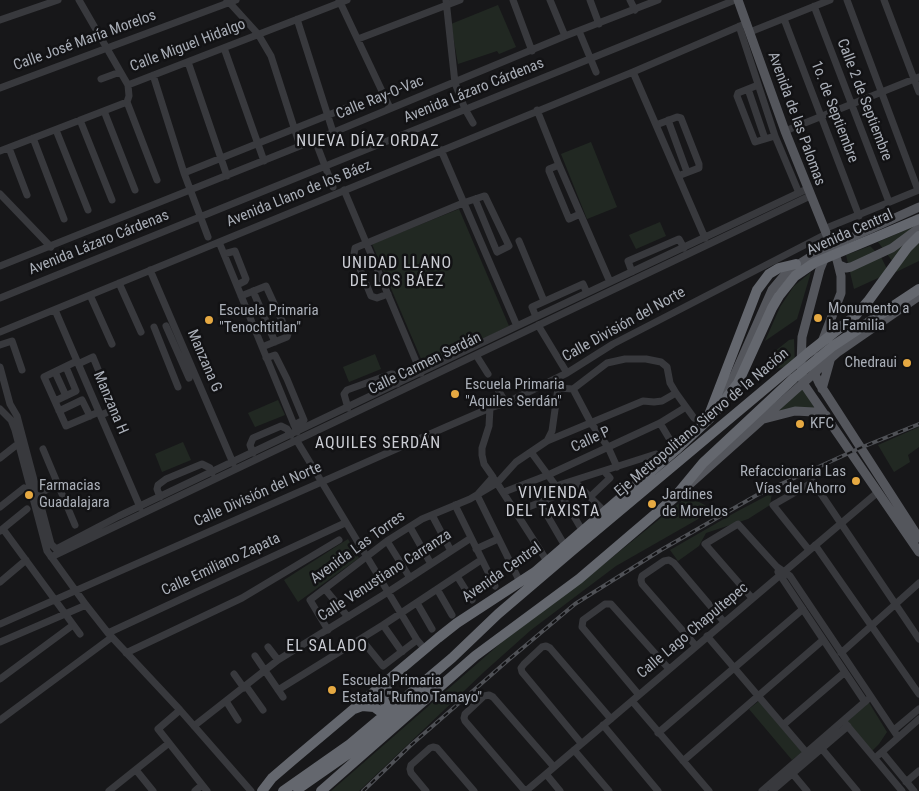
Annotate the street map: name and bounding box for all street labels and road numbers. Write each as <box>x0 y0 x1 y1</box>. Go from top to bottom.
street label: Calle José María Morelos <box>11 7 159 75</box>
street label: Calle Miguel Hidalgo <box>128 16 248 76</box>
street label: Calle 2 de Septiembre <box>832 37 896 163</box>
street label: Avenida de las Palomas <box>763 50 829 188</box>
street label: Avenida Lázaro Cárdenas <box>401 55 547 127</box>
street label: 1o. de Septiembre <box>806 59 862 165</box>
street label: Calle Ray-O-Vac <box>334 72 426 124</box>
street label: Avenida Llano de los Báez <box>224 157 374 231</box>
street label: Avenida Central <box>804 206 896 260</box>
street label: Avenida Lázaro Cárdenas <box>26 207 172 279</box>
street label: Calle División del Norte <box>559 284 689 366</box>
street label: Manzana G <box>183 327 225 395</box>
street label: Calle Carmen Serdán <box>366 329 484 399</box>
street label: Eje Metropolitano Siervo de la Nación <box>611 345 793 501</box>
street label: Manzana H <box>89 369 131 437</box>
street label: Calle P <box>568 423 614 457</box>
street label: Calle División del Norte <box>191 459 325 531</box>
street label: Avenida Las Torres <box>307 508 409 588</box>
street label: Calle Venustiano Carranza <box>315 526 455 626</box>
street label: Calle Emiliano Zapata <box>159 530 283 600</box>
street label: Avenida Central <box>459 539 545 607</box>
street label: Calle Lago Chapultepec <box>634 579 752 683</box>

